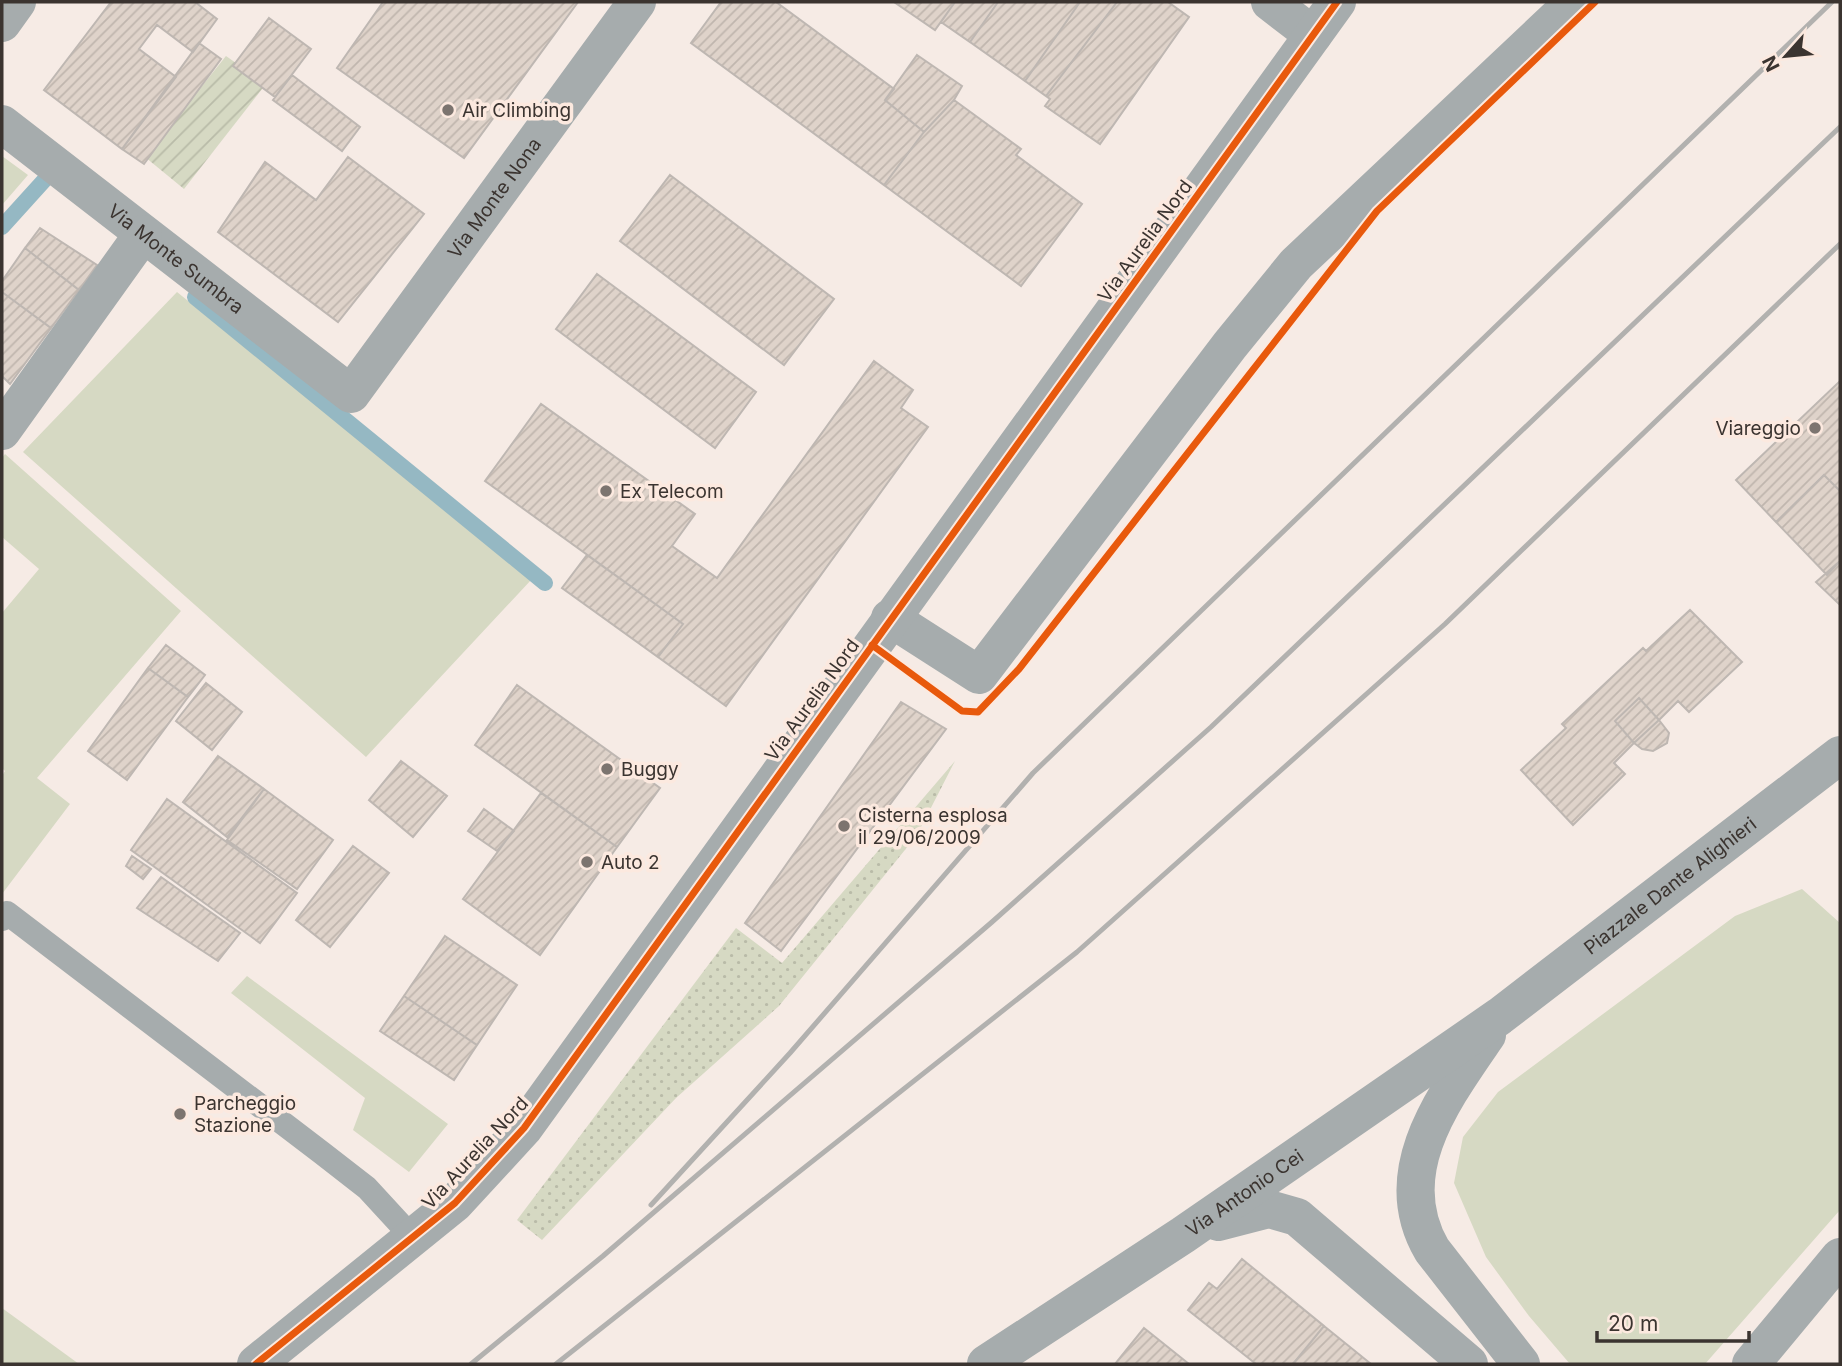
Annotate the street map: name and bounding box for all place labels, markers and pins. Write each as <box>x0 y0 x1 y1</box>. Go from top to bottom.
place label: Air Climbing <box>462 99 571 122</box>
marker: Air Climbing <box>440 102 456 118</box>
place label: Viareggio <box>1715 417 1801 440</box>
marker: Viareggio <box>1807 420 1823 436</box>
place label: Ex Telecom <box>620 480 724 503</box>
marker: Ex Telecom <box>598 483 614 499</box>
place label: Buggy <box>621 758 679 781</box>
marker: Buggy <box>599 761 615 777</box>
place label: Cisterna esplosa il 29/06/2009 <box>858 804 1008 849</box>
marker: Cisterna esplosa il 29/06/2009 <box>836 818 852 834</box>
place label: Auto 2 <box>601 851 660 874</box>
marker: Auto 2 <box>579 854 595 870</box>
place label: Parcheggio Stazione <box>194 1092 296 1137</box>
marker: Parcheggio Stazione <box>172 1106 188 1122</box>

